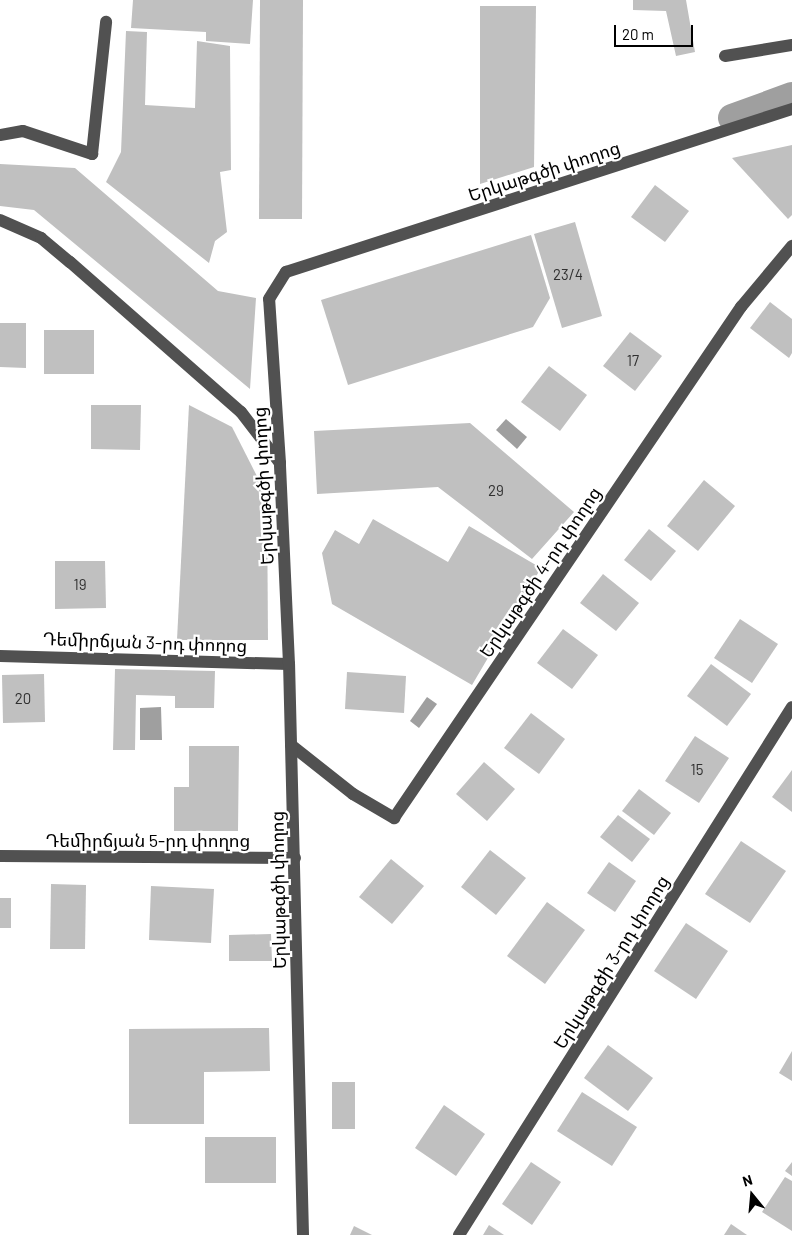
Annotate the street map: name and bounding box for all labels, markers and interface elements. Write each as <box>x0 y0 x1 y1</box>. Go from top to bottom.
scale bar <box>617 15 696 47</box>
text: 20 m <box>622 25 654 43</box>
street label: Երկաթգծի փողոց <box>465 136 623 206</box>
house number: 23/4 <box>553 266 583 284</box>
house number: 17 <box>627 352 639 370</box>
street label: Երկաթգծի փողոց <box>248 406 278 566</box>
house number: 29 <box>488 482 504 500</box>
street label: Երկաթգծի 4-րդ փողոց <box>475 483 605 661</box>
house number: 19 <box>73 576 87 594</box>
street label: Դեմիրճյան 3-րդ փողոց <box>42 628 248 656</box>
house number: 20 <box>15 690 31 708</box>
house number: 15 <box>691 761 703 779</box>
street label: Երկաթգծի փողոց <box>266 811 290 969</box>
street label: Դեմիրճյան 5-րդ փողոց <box>46 829 250 851</box>
street label: Երկաթգծի 3-րդ փողոց <box>549 871 673 1053</box>
north arrow <box>727 1170 777 1220</box>
text: N <box>741 1171 754 1190</box>

